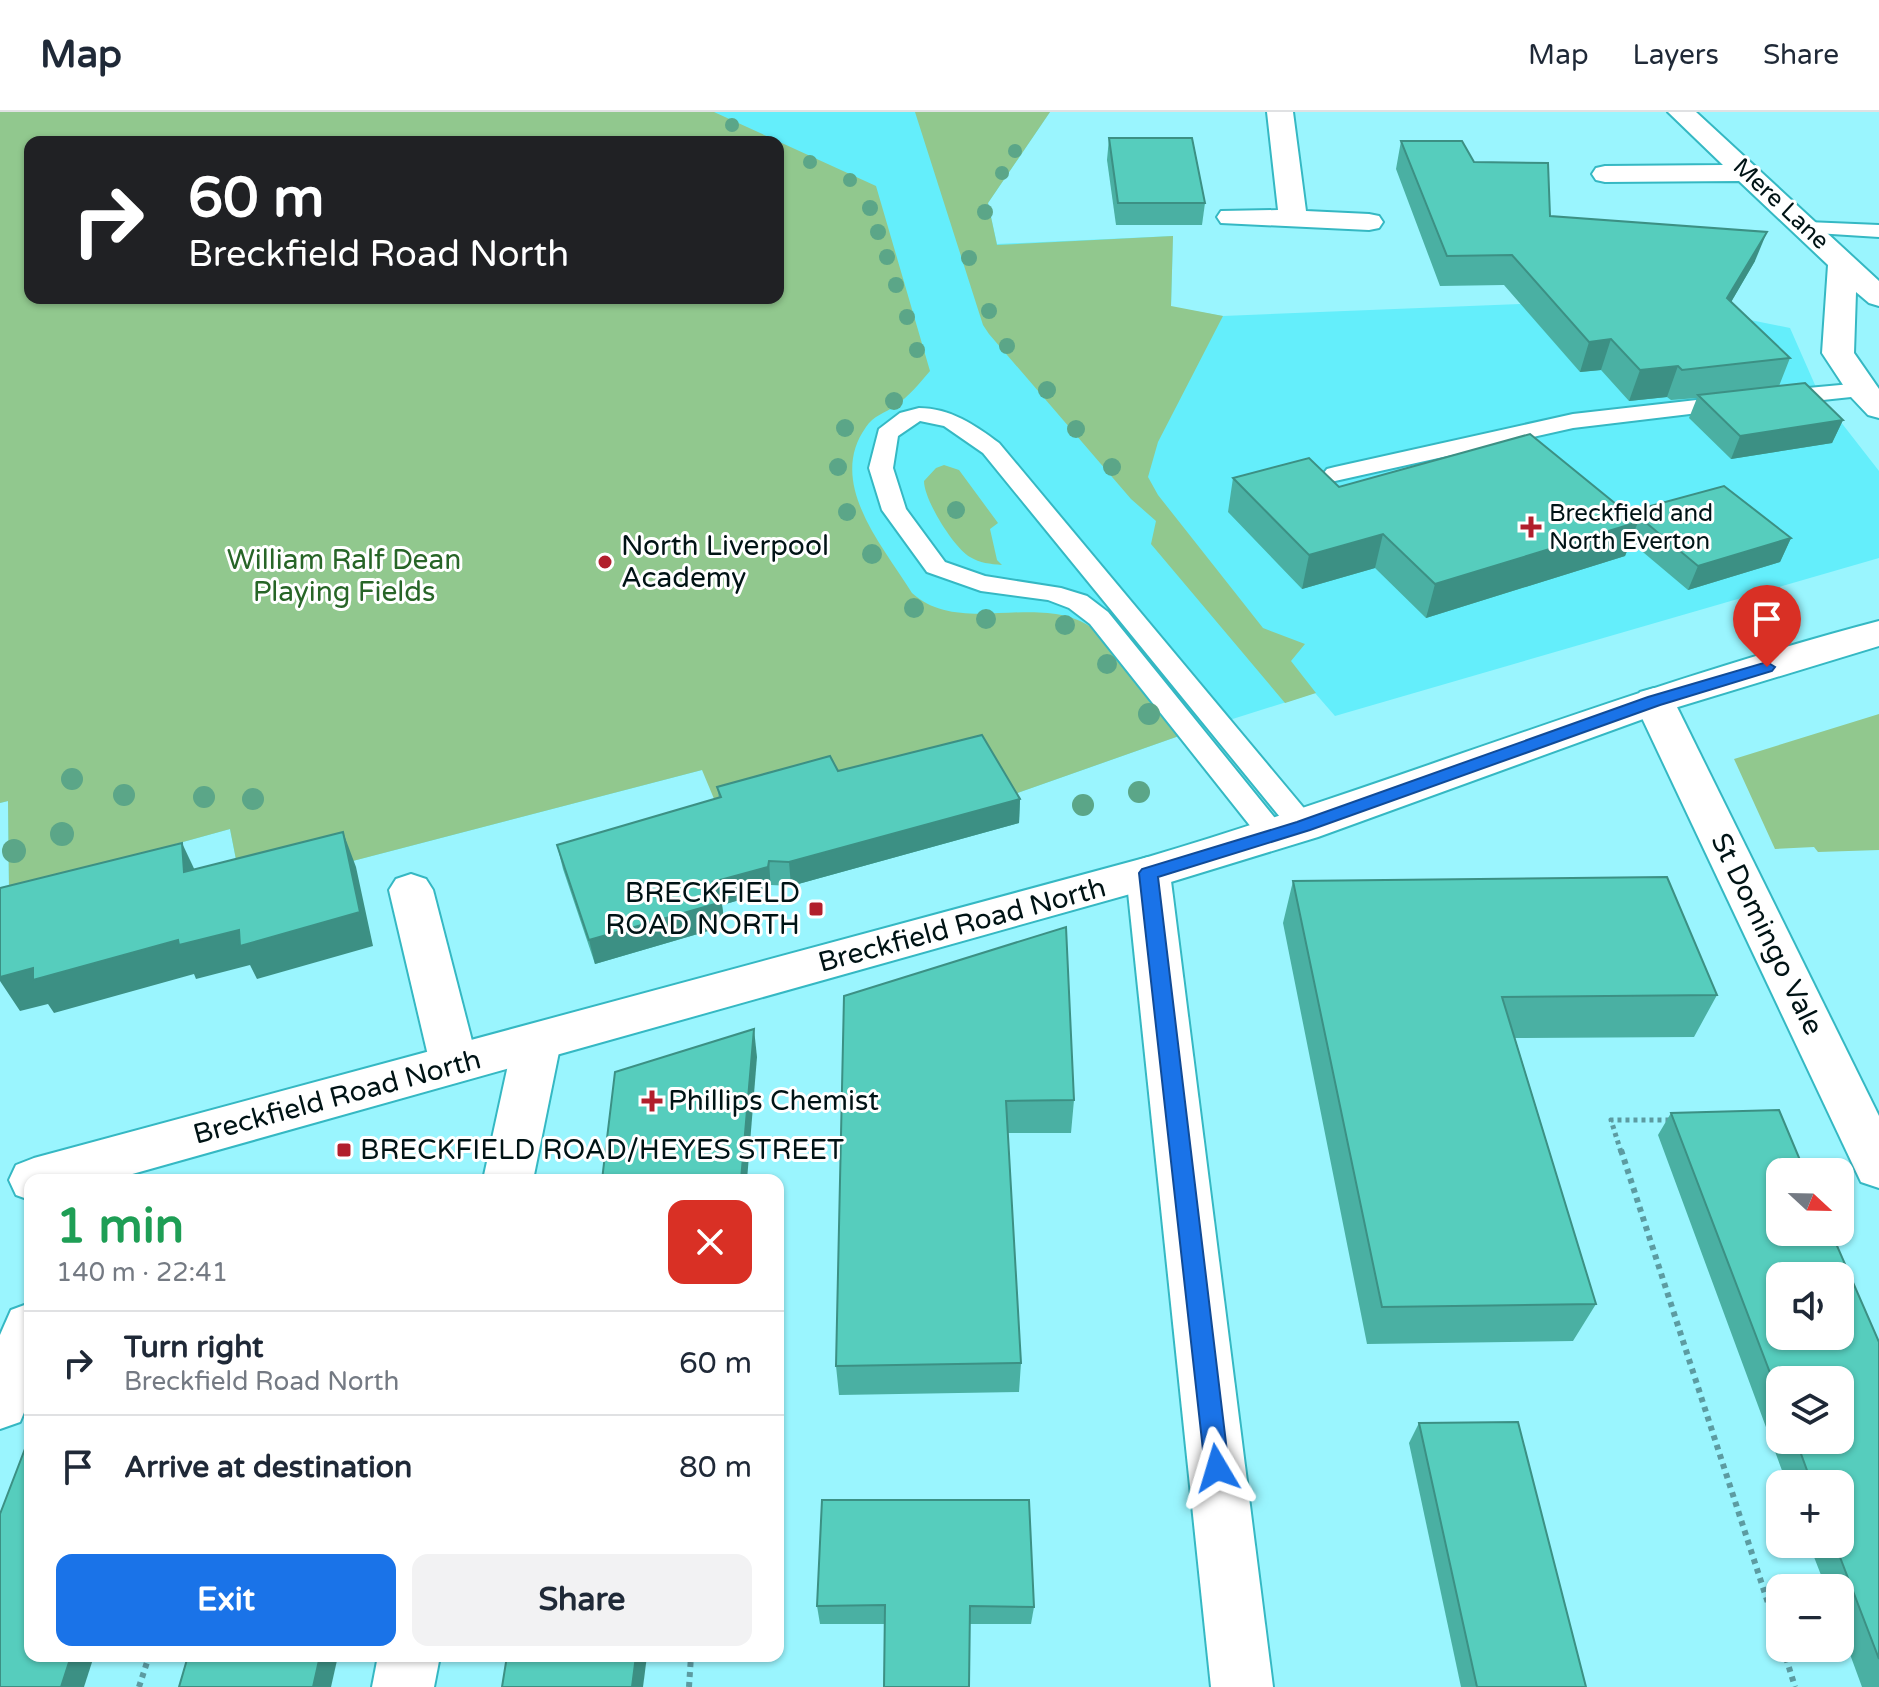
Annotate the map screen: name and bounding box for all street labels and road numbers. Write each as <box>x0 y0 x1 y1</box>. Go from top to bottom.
street label: Mere Lane <box>1727 152 1835 256</box>
street label: St Domingo Vale <box>1703 828 1831 1040</box>
street label: Breckfield Road North <box>814 870 1110 980</box>
street label: Breckfield Road North <box>189 1042 485 1152</box>

